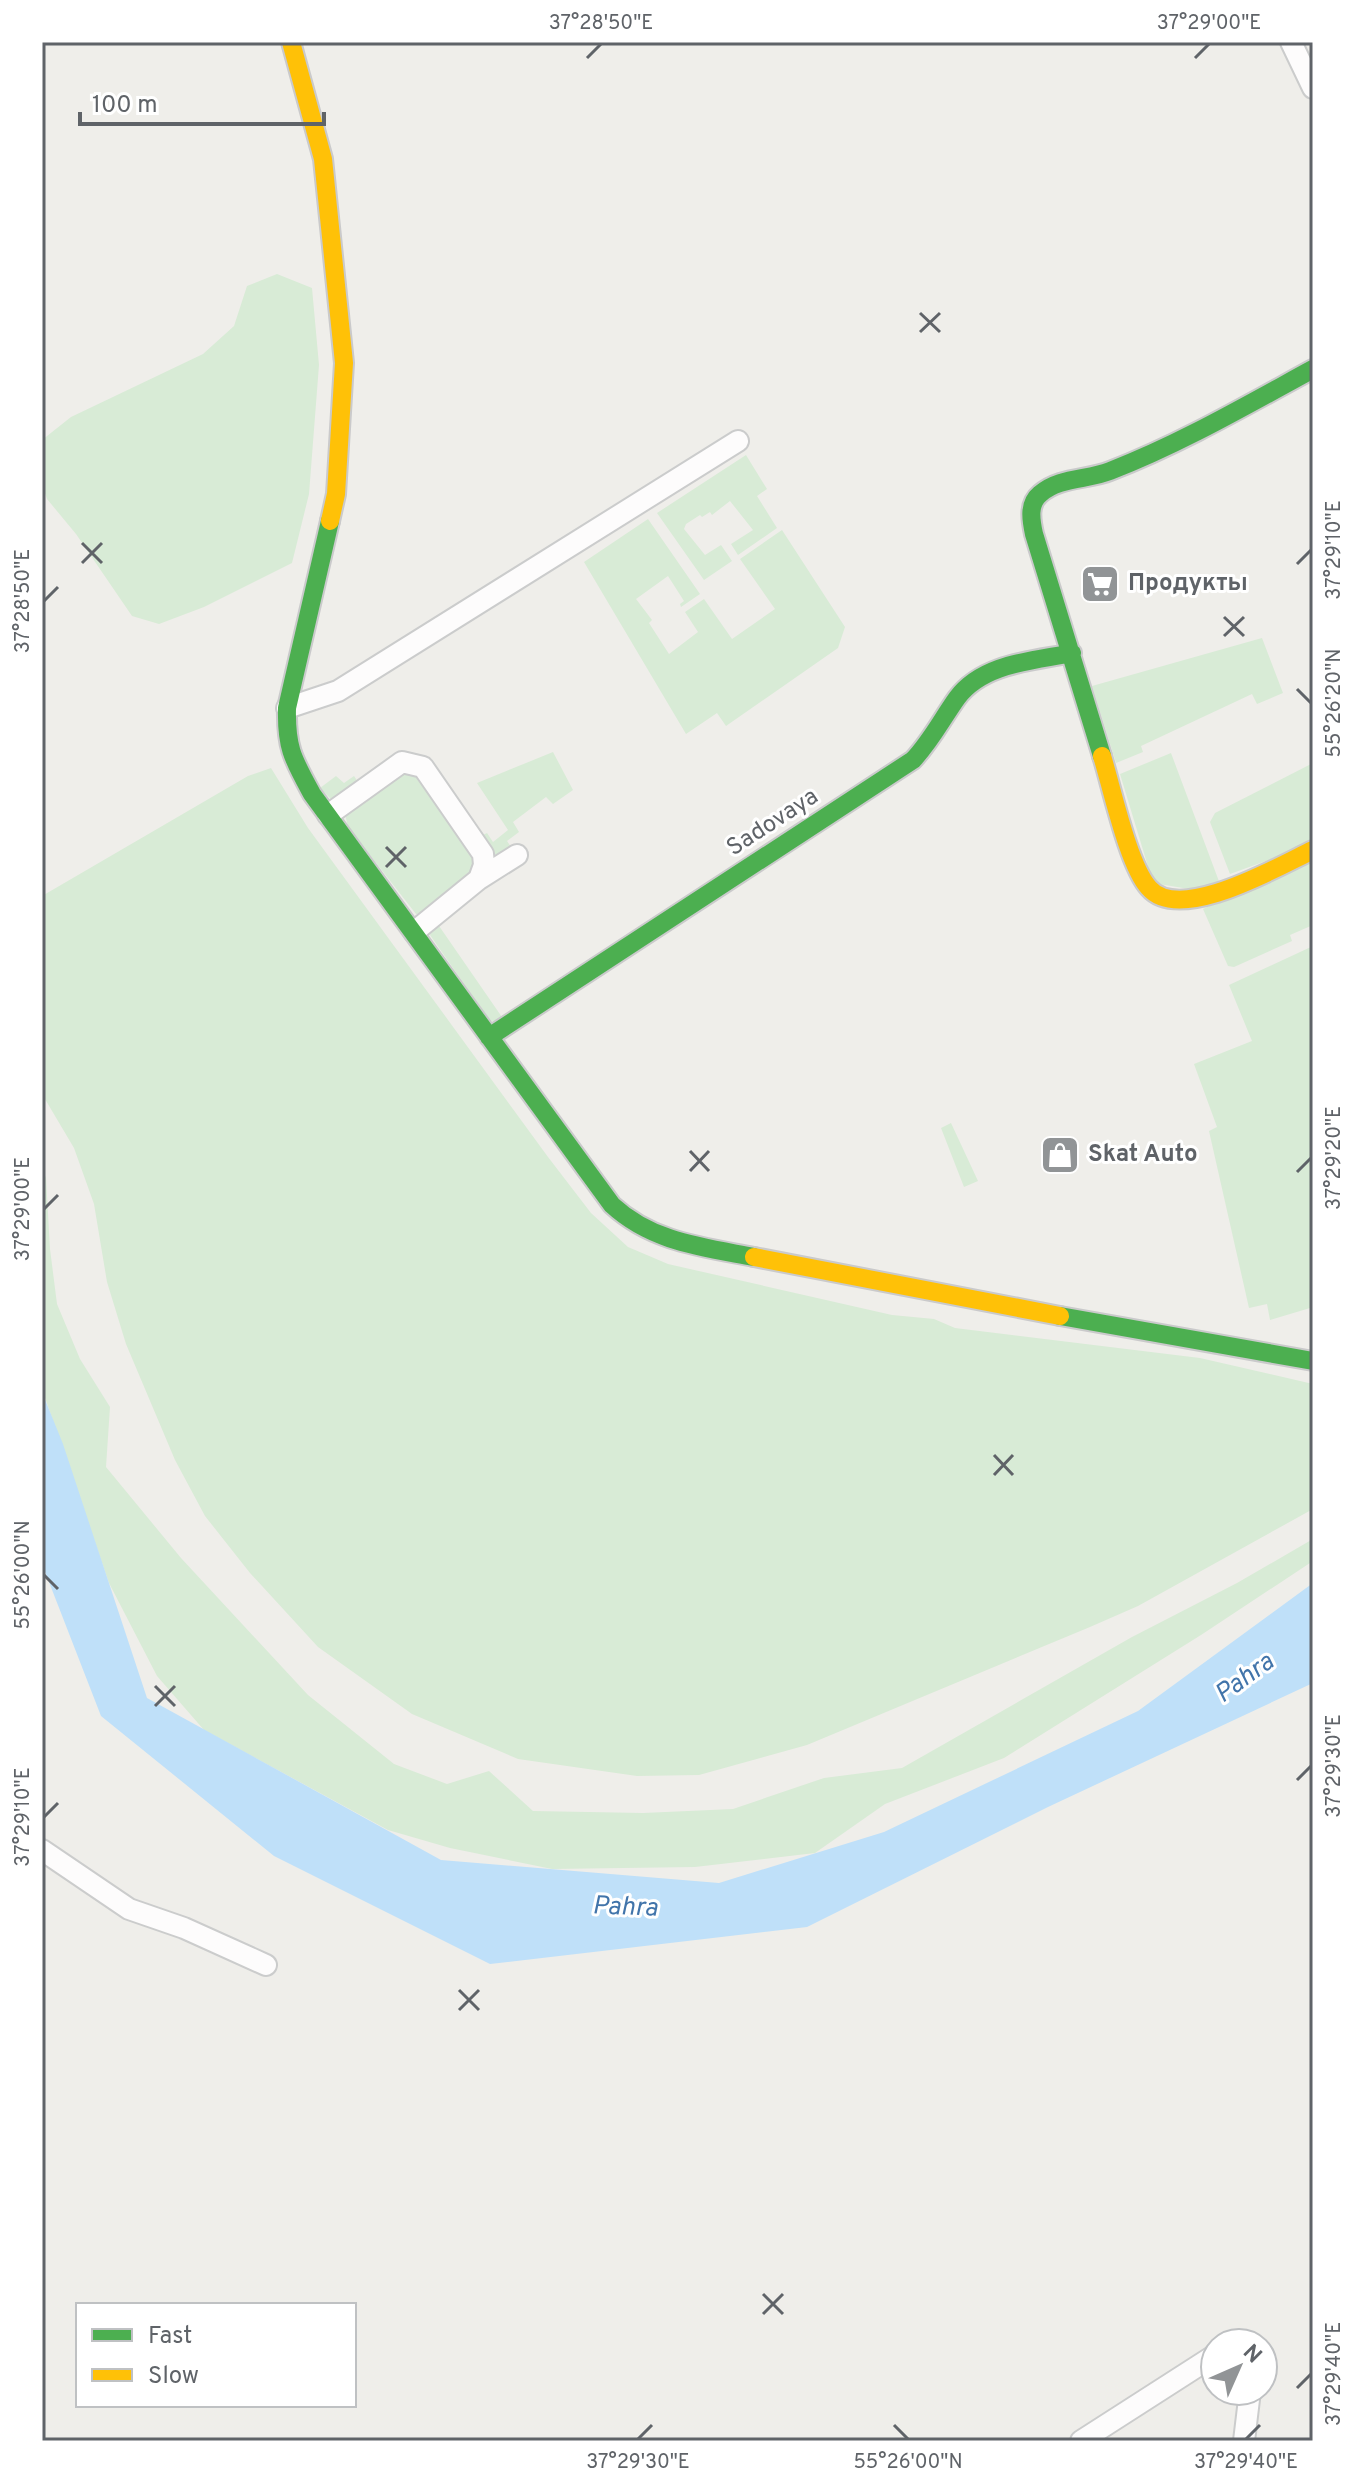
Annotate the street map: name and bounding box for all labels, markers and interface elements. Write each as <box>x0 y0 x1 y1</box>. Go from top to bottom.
text: 37°28'50"E <box>549 11 653 37</box>
text: 37°29'00"E <box>1157 11 1261 37</box>
scale bar <box>80 76 324 126</box>
text: 100 m <box>92 91 158 121</box>
text: 37°29'10"E <box>1322 500 1348 600</box>
text: 37°28'50"E <box>11 549 37 653</box>
supermarket icon: Продукты <box>1079 563 1121 605</box>
place label: Продукты <box>1128 569 1248 599</box>
text: 55°26'20"N <box>1322 649 1348 757</box>
street label: Sadovaya <box>721 782 825 864</box>
text: 37°29'20"E <box>1322 1106 1348 1210</box>
shop icon: Skat Auto <box>1039 1134 1081 1176</box>
place label: Skat Auto <box>1088 1140 1198 1170</box>
text: 37°29'00"E <box>11 1157 37 1261</box>
text: 55°26'00"N <box>11 1520 37 1630</box>
water label: Pahra <box>1209 1646 1282 1712</box>
text: 37°29'30"E <box>1322 1714 1348 1818</box>
text: 37°29'10"E <box>11 1767 37 1867</box>
water label: Pahra <box>592 1890 659 1926</box>
legend <box>76 2303 356 2407</box>
text: Fast <box>148 2322 192 2352</box>
text: 37°29'40"E <box>1322 2322 1348 2426</box>
north arrow <box>1199 2327 1279 2407</box>
text: N <box>1236 2339 1267 2370</box>
text: Slow <box>148 2362 199 2392</box>
text: 37°29'30"E <box>586 2450 690 2476</box>
text: 55°26'00"N <box>853 2450 963 2476</box>
text: 37°29'40"E <box>1194 2450 1298 2476</box>

